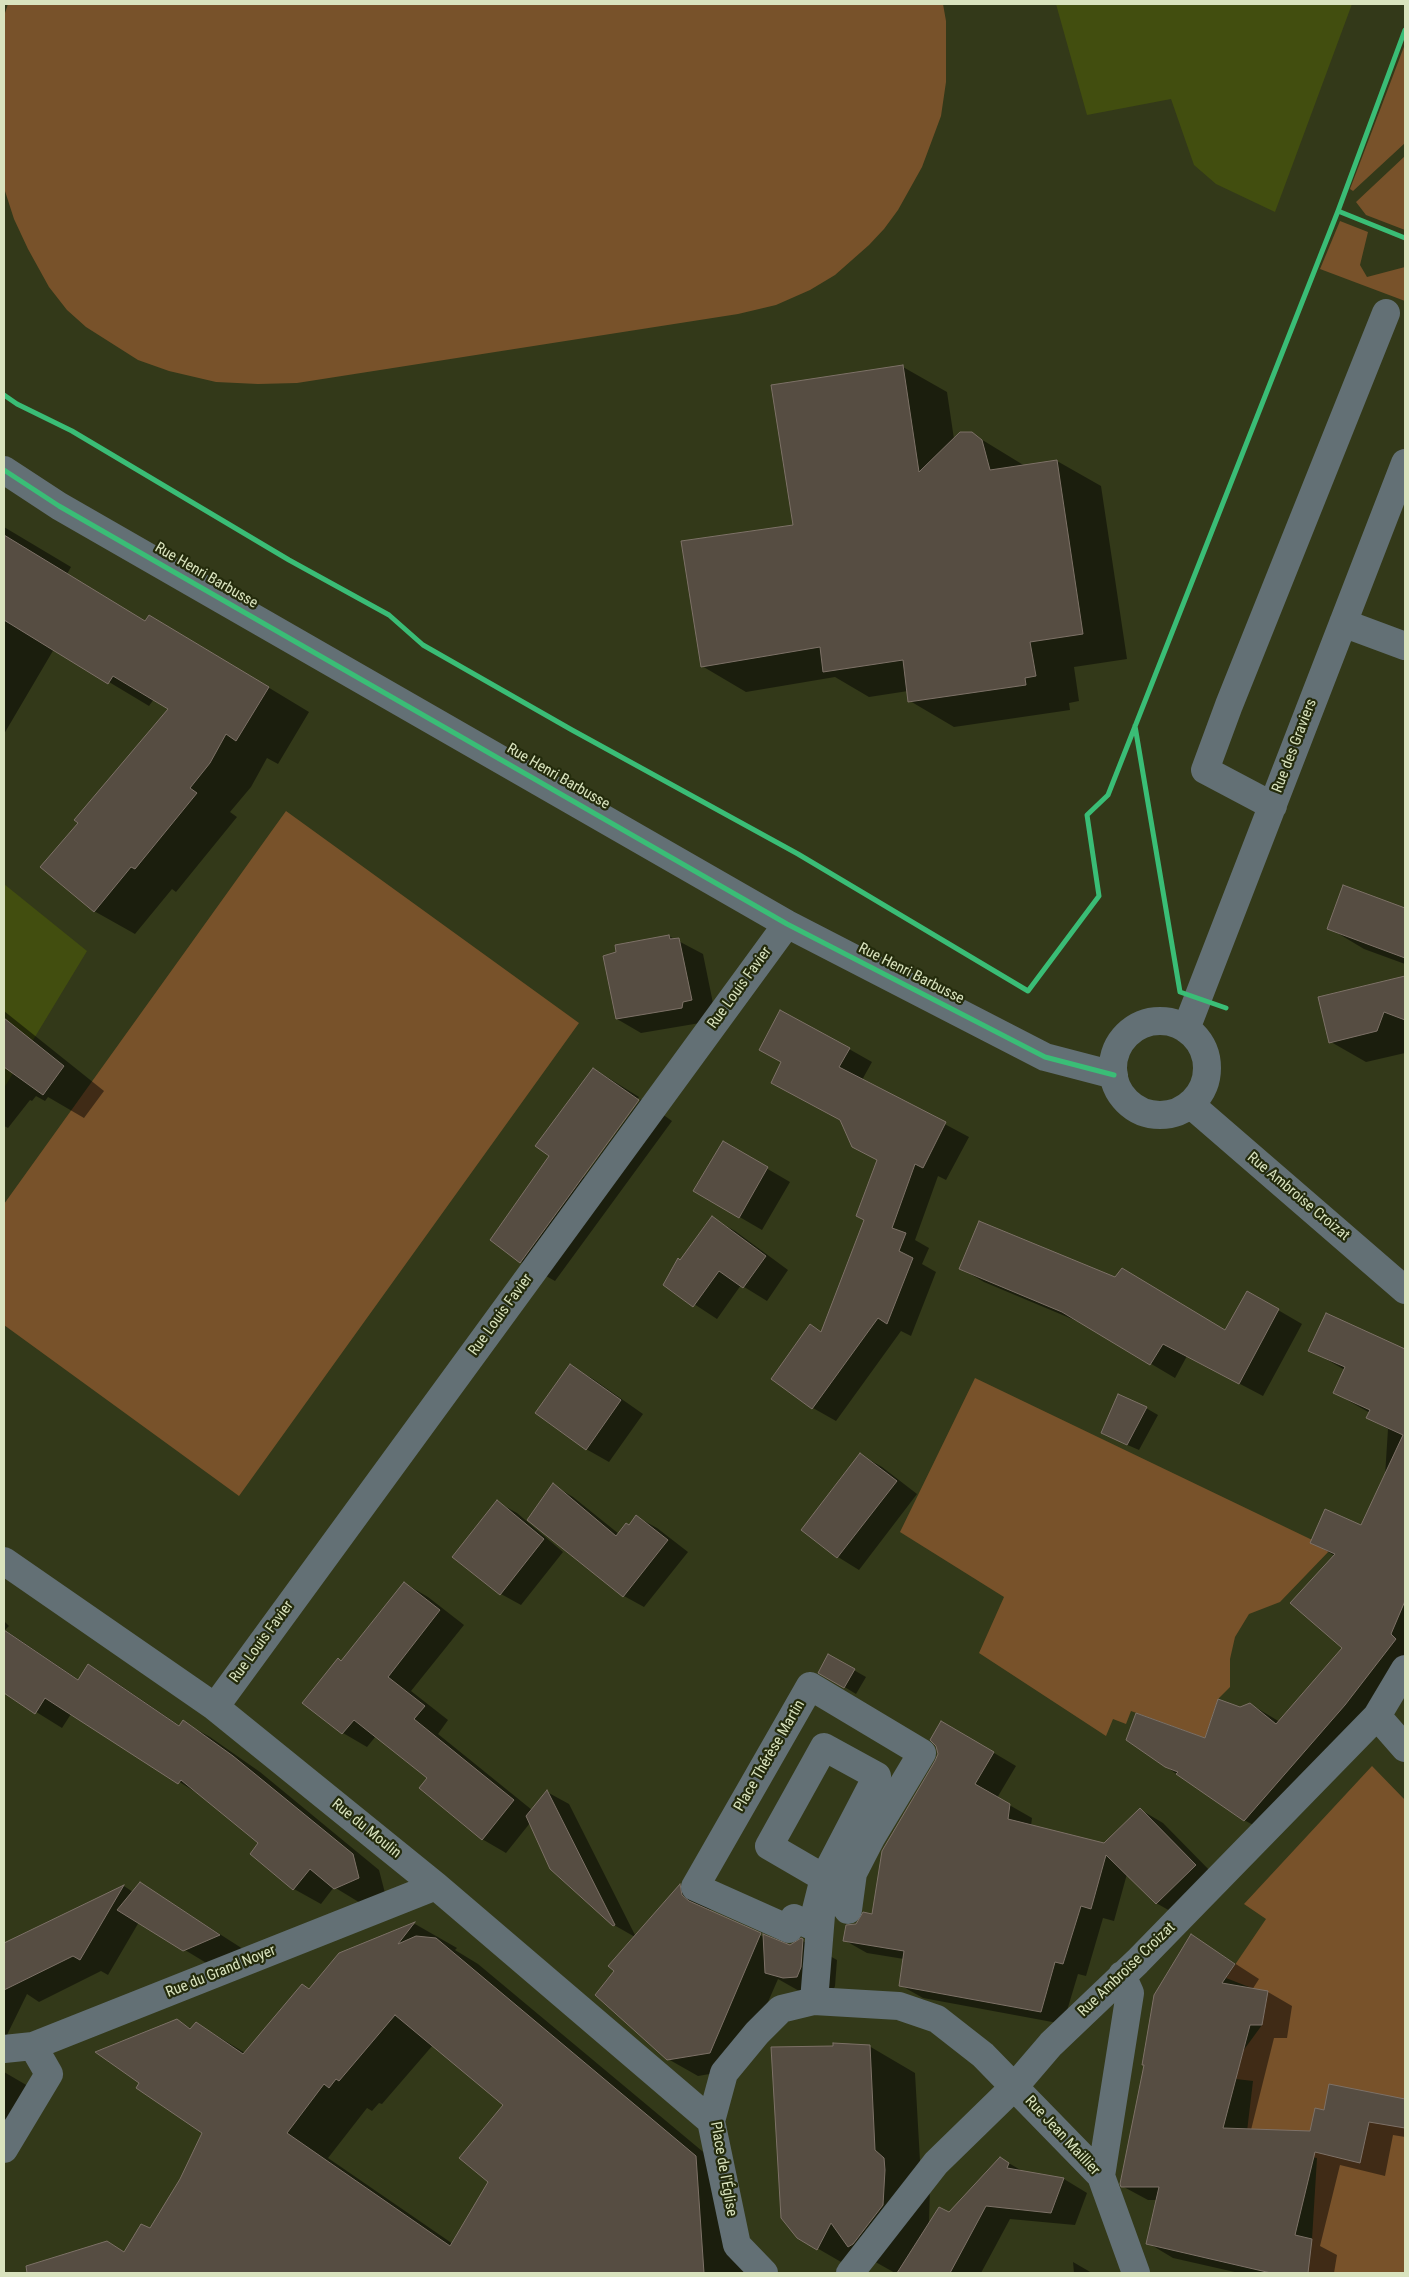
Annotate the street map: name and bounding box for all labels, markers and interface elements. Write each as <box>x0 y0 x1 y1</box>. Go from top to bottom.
street label: Rue Henri Barbusse <box>151 539 261 613</box>
street label: Rue des Graviers <box>1269 697 1321 795</box>
street label: Rue Henri Barbusse <box>503 740 613 814</box>
street label: Rue Henri Barbusse <box>855 940 967 1008</box>
street label: Rue Louis Favier <box>704 944 776 1032</box>
street label: Rue Ambroise Croizat <box>1243 1149 1353 1245</box>
street label: Rue Louis Favier <box>465 1271 537 1359</box>
street label: Rue Louis Favier <box>226 1598 298 1686</box>
street label: Place Thérèse Martin <box>731 1697 809 1815</box>
street label: Rue du Moulin <box>328 1796 404 1862</box>
street label: Rue Ambroise Croizat <box>1075 1919 1179 2021</box>
street label: Rue du Grand Noyer <box>163 1942 279 2002</box>
street label: Rue Jean Maillier <box>1021 2093 1103 2179</box>
street label: Place de l'Église <box>706 2120 740 2218</box>

